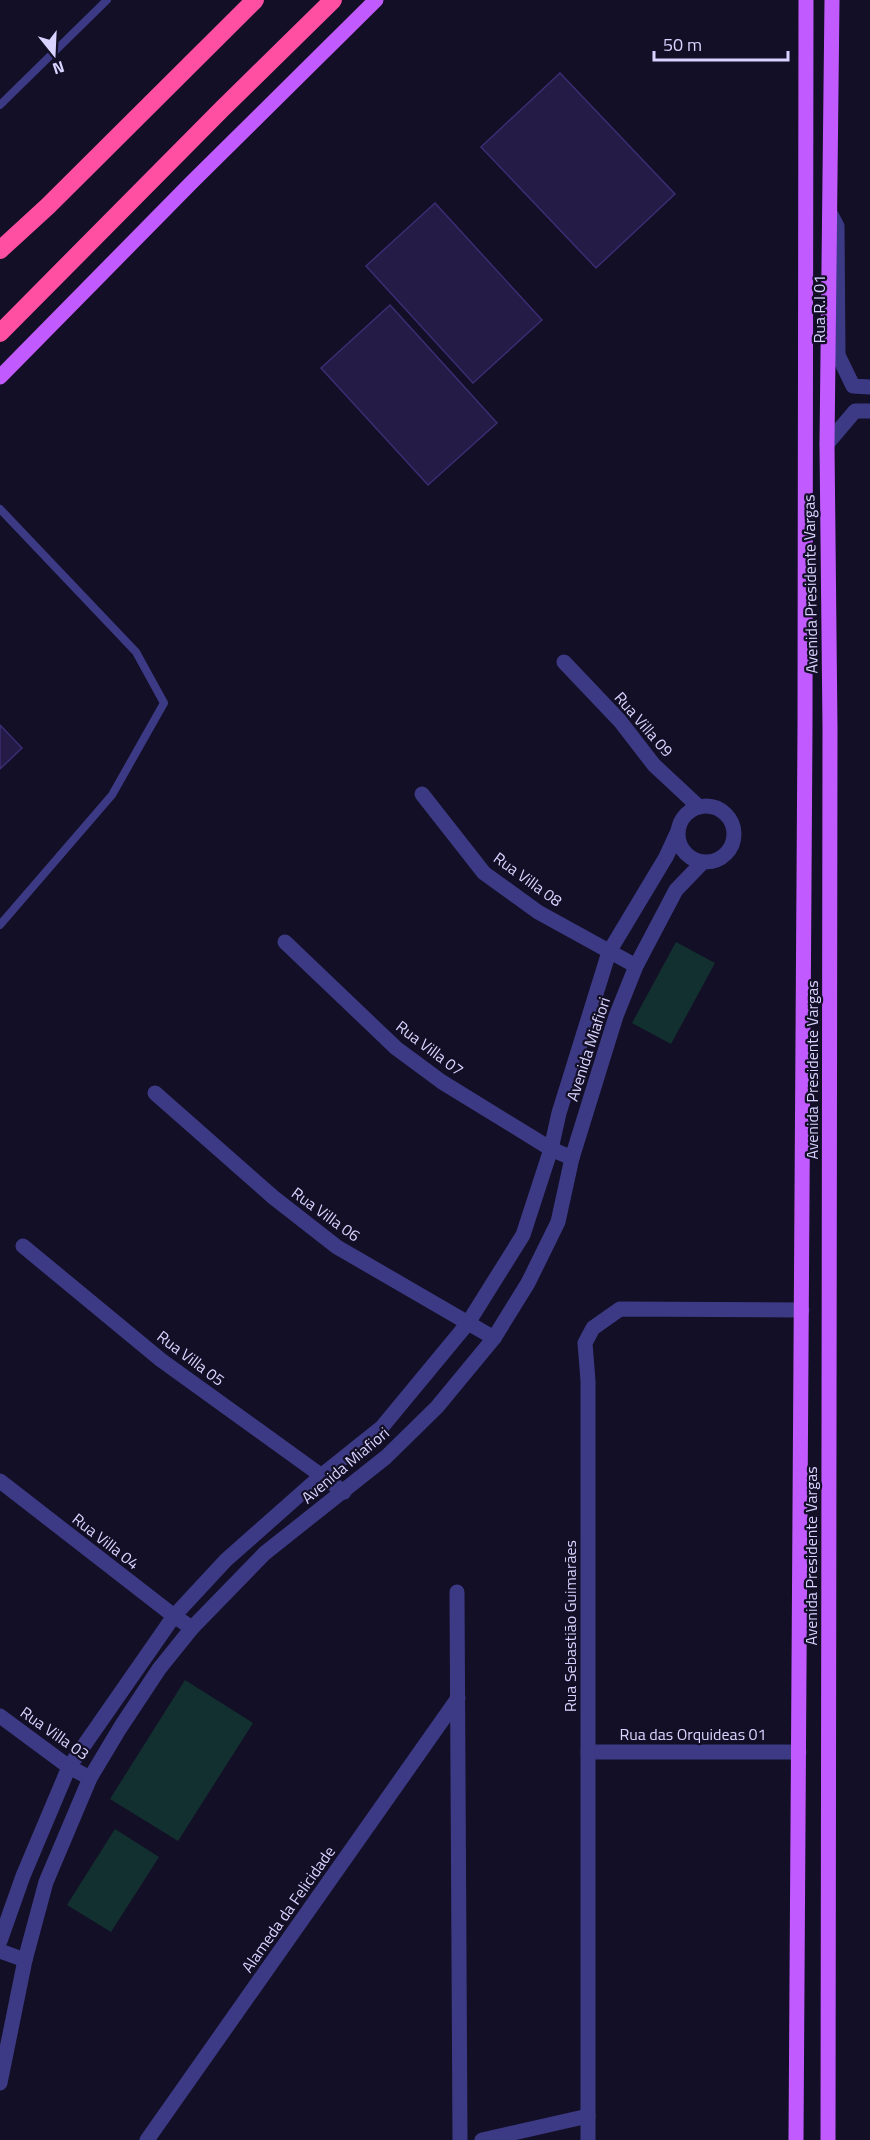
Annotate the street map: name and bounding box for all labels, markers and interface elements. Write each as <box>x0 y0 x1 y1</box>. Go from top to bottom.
north arrow <box>24 24 84 84</box>
scale bar <box>654 24 788 62</box>
text: 50 m <box>663 31 702 58</box>
text: N <box>50 55 68 81</box>
street label: Rua R.I 01 <box>807 275 831 343</box>
street label: Avenida Presidente Vargas <box>796 494 824 674</box>
street label: Rua Villa 09 <box>609 686 679 762</box>
street label: Rua Villa 08 <box>489 846 567 912</box>
street label: Avenida Presidente Vargas <box>800 980 824 1160</box>
street label: Avenida Miafiori <box>560 994 616 1104</box>
street label: Rua Villa 07 <box>391 1014 469 1082</box>
street label: Rua Villa 06 <box>287 1181 365 1247</box>
street label: Rua Villa 05 <box>152 1324 230 1392</box>
street label: Avenida Miafiori <box>296 1421 394 1509</box>
street label: Avenida Presidente Vargas <box>799 1466 823 1646</box>
street label: Rua Villa 04 <box>67 1507 145 1575</box>
street label: Rua Sebastião Guimarães <box>558 1540 582 1712</box>
street label: Rua Villa 03 <box>16 1700 94 1766</box>
street label: Rua das Orquideas 01 <box>619 1722 767 1746</box>
street label: Alameda da Felicidade <box>235 1841 341 1977</box>

